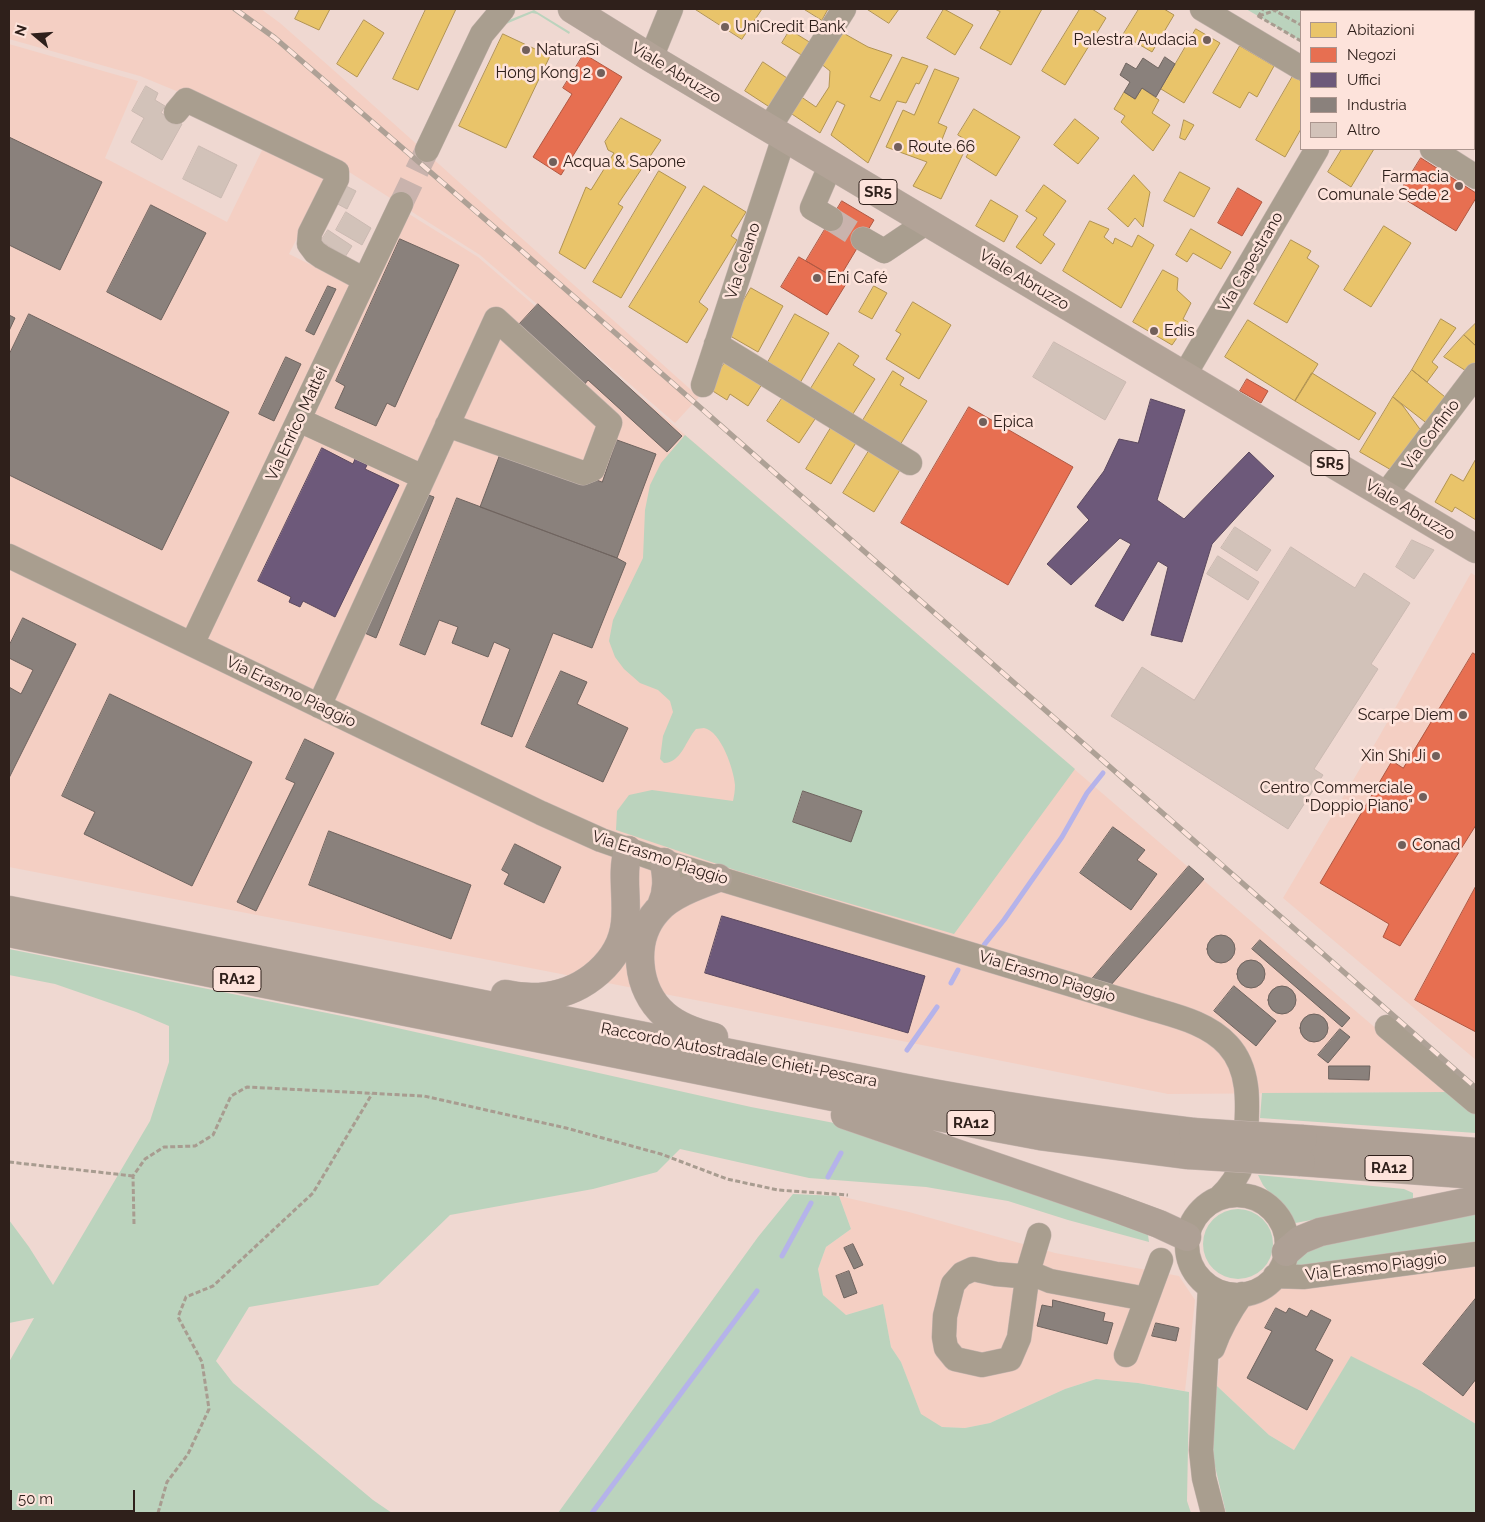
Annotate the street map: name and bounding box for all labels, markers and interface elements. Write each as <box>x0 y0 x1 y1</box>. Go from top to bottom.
north arrow <box>10 10 60 60</box>
legend <box>1300 10 1475 150</box>
place label: UniCredit Bank <box>735 17 846 37</box>
marker: UniCredit Bank <box>719 21 731 33</box>
text: Abitazioni <box>1347 21 1414 39</box>
text: N <box>11 23 30 38</box>
place label: Palestra Audacia <box>1073 30 1197 50</box>
marker: Palestra Audacia <box>1201 34 1213 46</box>
street label: Viale Abruzzo <box>627 39 725 107</box>
place label: NaturaSì <box>536 40 599 60</box>
marker: NaturaSì <box>520 44 532 56</box>
text: Negozi <box>1347 46 1396 64</box>
place label: Hong Kong 2 <box>496 63 591 83</box>
marker: Hong Kong 2 <box>595 67 607 79</box>
text: Uffici <box>1347 71 1381 89</box>
text: Industria <box>1347 96 1407 114</box>
text: Altro <box>1347 121 1380 139</box>
place label: Route 66 <box>908 137 975 157</box>
marker: Route 66 <box>892 141 904 153</box>
place label: Acqua & Sapone <box>563 152 686 172</box>
marker: Acqua & Sapone <box>547 156 559 168</box>
place label: Farmacia Comunale Sede 2 <box>1318 167 1449 205</box>
road number: SR5 <box>859 180 897 204</box>
marker: Farmacia Comunale Sede 2 <box>1453 180 1465 192</box>
street label: Via Capestrano <box>1215 209 1287 315</box>
street label: Via Celano <box>722 220 764 302</box>
street label: Viale Abruzzo <box>975 246 1073 314</box>
place label: Eni Café <box>827 268 888 288</box>
marker: Eni Café <box>811 272 823 284</box>
place label: Edis <box>1164 321 1195 341</box>
marker: Edis <box>1148 325 1160 337</box>
street label: Via Enrico Mattei <box>262 364 332 484</box>
street label: Via Corfinio <box>1398 396 1464 474</box>
place label: Epica <box>993 412 1034 432</box>
marker: Epica <box>977 416 989 428</box>
road number: SR5 <box>1311 450 1349 476</box>
street label: Viale Abruzzo <box>1361 476 1459 544</box>
street label: Via Erasmo Piaggio <box>223 652 359 732</box>
place label: Scarpe Diem <box>1358 705 1453 725</box>
marker: Scarpe Diem <box>1457 709 1469 721</box>
place label: Xin Shi Ji <box>1361 746 1426 766</box>
marker: Xin Shi Ji <box>1430 750 1442 762</box>
place label: Centro Commerciale "Doppio Piano" <box>1260 778 1413 816</box>
marker: Centro Commerciale "Doppio Piano" <box>1417 791 1429 803</box>
street label: Via Erasmo Piaggio <box>589 827 731 889</box>
place label: Conad <box>1412 835 1460 855</box>
marker: Conad <box>1396 839 1408 851</box>
street label: Via Erasmo Piaggio <box>976 947 1118 1007</box>
road number: RA12 <box>213 966 261 992</box>
street label: Raccordo Autostradale Chieti-Pescara <box>599 1019 879 1091</box>
road number: RA12 <box>947 1110 995 1136</box>
road number: RA12 <box>1365 1156 1413 1180</box>
street label: Via Erasmo Piaggio <box>1304 1249 1448 1285</box>
scale bar <box>12 1480 138 1512</box>
text: 50 m <box>18 1490 53 1508</box>

